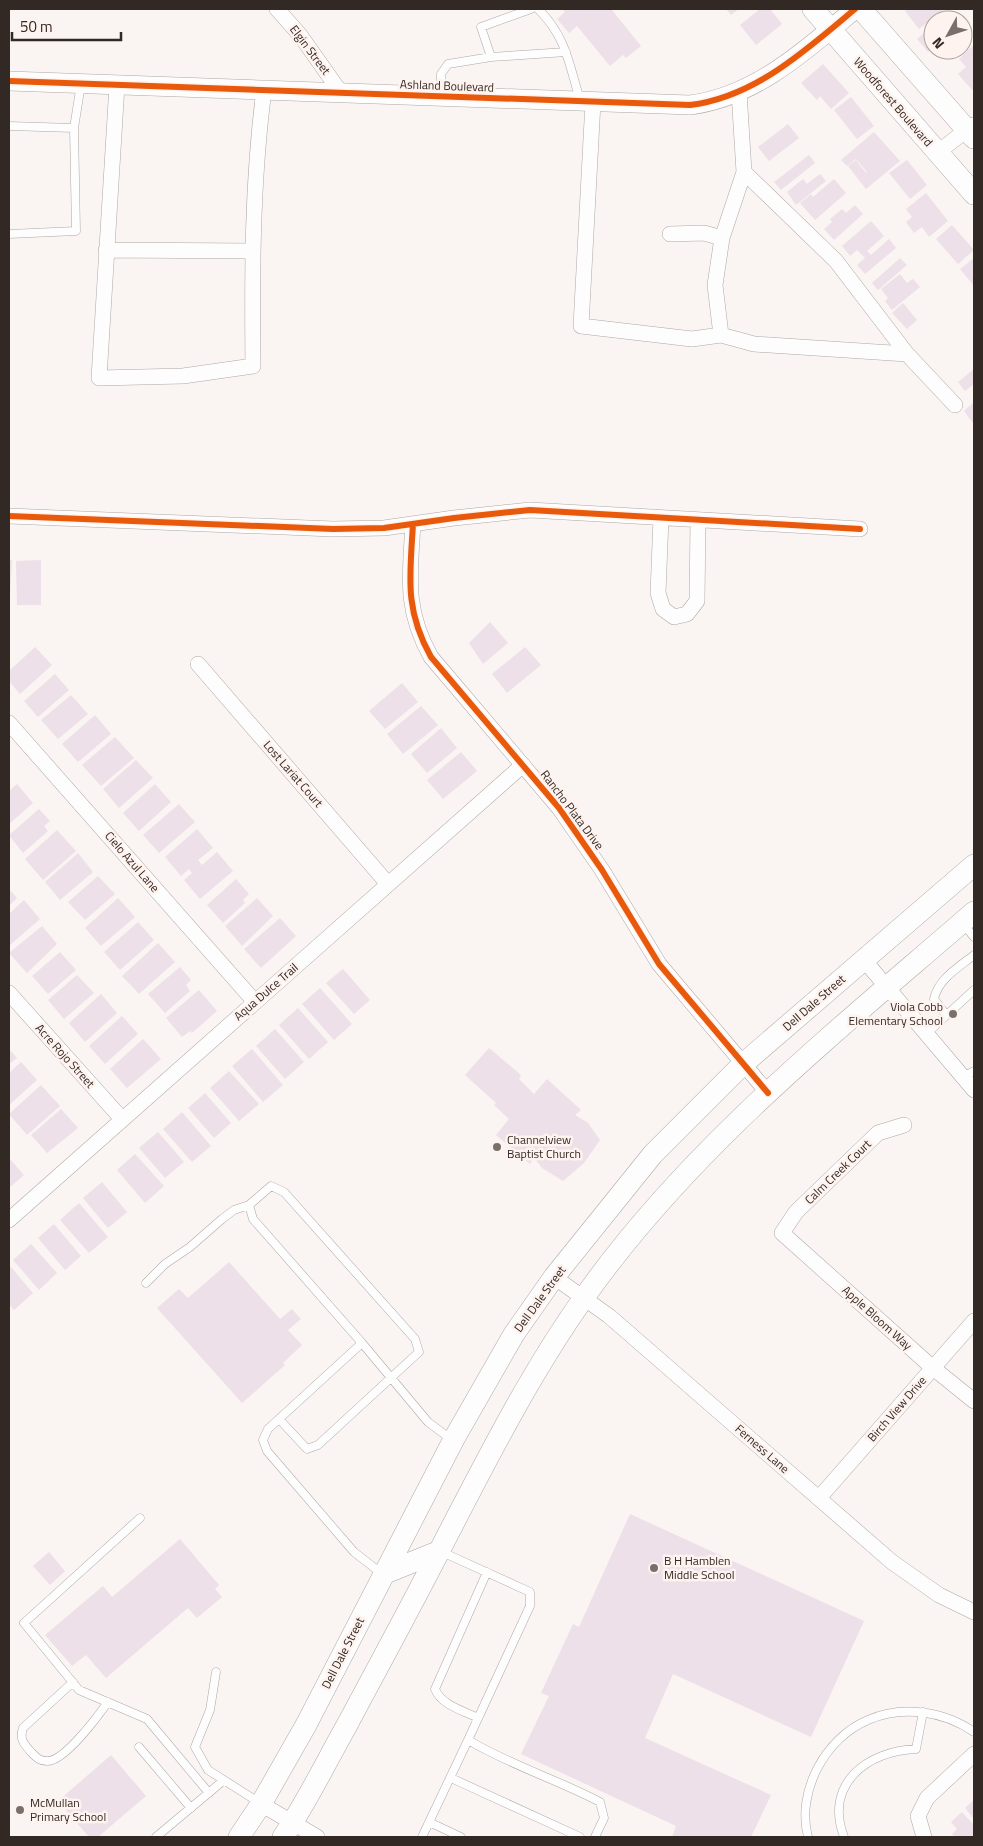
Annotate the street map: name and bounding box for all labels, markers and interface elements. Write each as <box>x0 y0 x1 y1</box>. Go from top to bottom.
scale bar <box>12 10 121 42</box>
north arrow <box>923 10 973 60</box>
text: 50 m <box>20 15 53 38</box>
street label: Elgin Street <box>285 21 336 79</box>
text: N <box>926 33 949 54</box>
street label: Woodforest Boulevard <box>849 53 938 151</box>
street label: Ashland Boulevard <box>400 74 494 97</box>
street label: Lost Lariat Court <box>259 736 328 812</box>
street label: Rancho Plata Drive <box>536 766 609 854</box>
street label: Cielo Azul Lane <box>100 827 164 896</box>
street label: Aqua Dulce Trail <box>229 958 302 1025</box>
street label: Dell Dale Street <box>778 969 850 1035</box>
place label: Viola Cobb Elementary School <box>849 997 943 1030</box>
marker: Viola Cobb Elementary School <box>947 1008 959 1020</box>
street label: Acre Rojo Street <box>31 1019 100 1093</box>
place label: Channelview Baptist Church <box>507 1130 581 1163</box>
street label: Calm Creek Court <box>800 1134 876 1209</box>
marker: Channelview Baptist Church <box>491 1141 503 1153</box>
street label: Dell Dale Street <box>509 1261 571 1336</box>
street label: Apple Bloom Way <box>838 1281 917 1355</box>
street label: Birch View Drive <box>863 1371 931 1446</box>
street label: Ferness Lane <box>731 1420 794 1478</box>
place label: B H Hamblen Middle School <box>664 1551 735 1584</box>
marker: B H Hamblen Middle School <box>648 1562 660 1574</box>
street label: Dell Dale Street <box>316 1613 369 1692</box>
place label: McMullan Primary School <box>30 1793 106 1826</box>
marker: McMullan Primary School <box>14 1804 26 1816</box>

